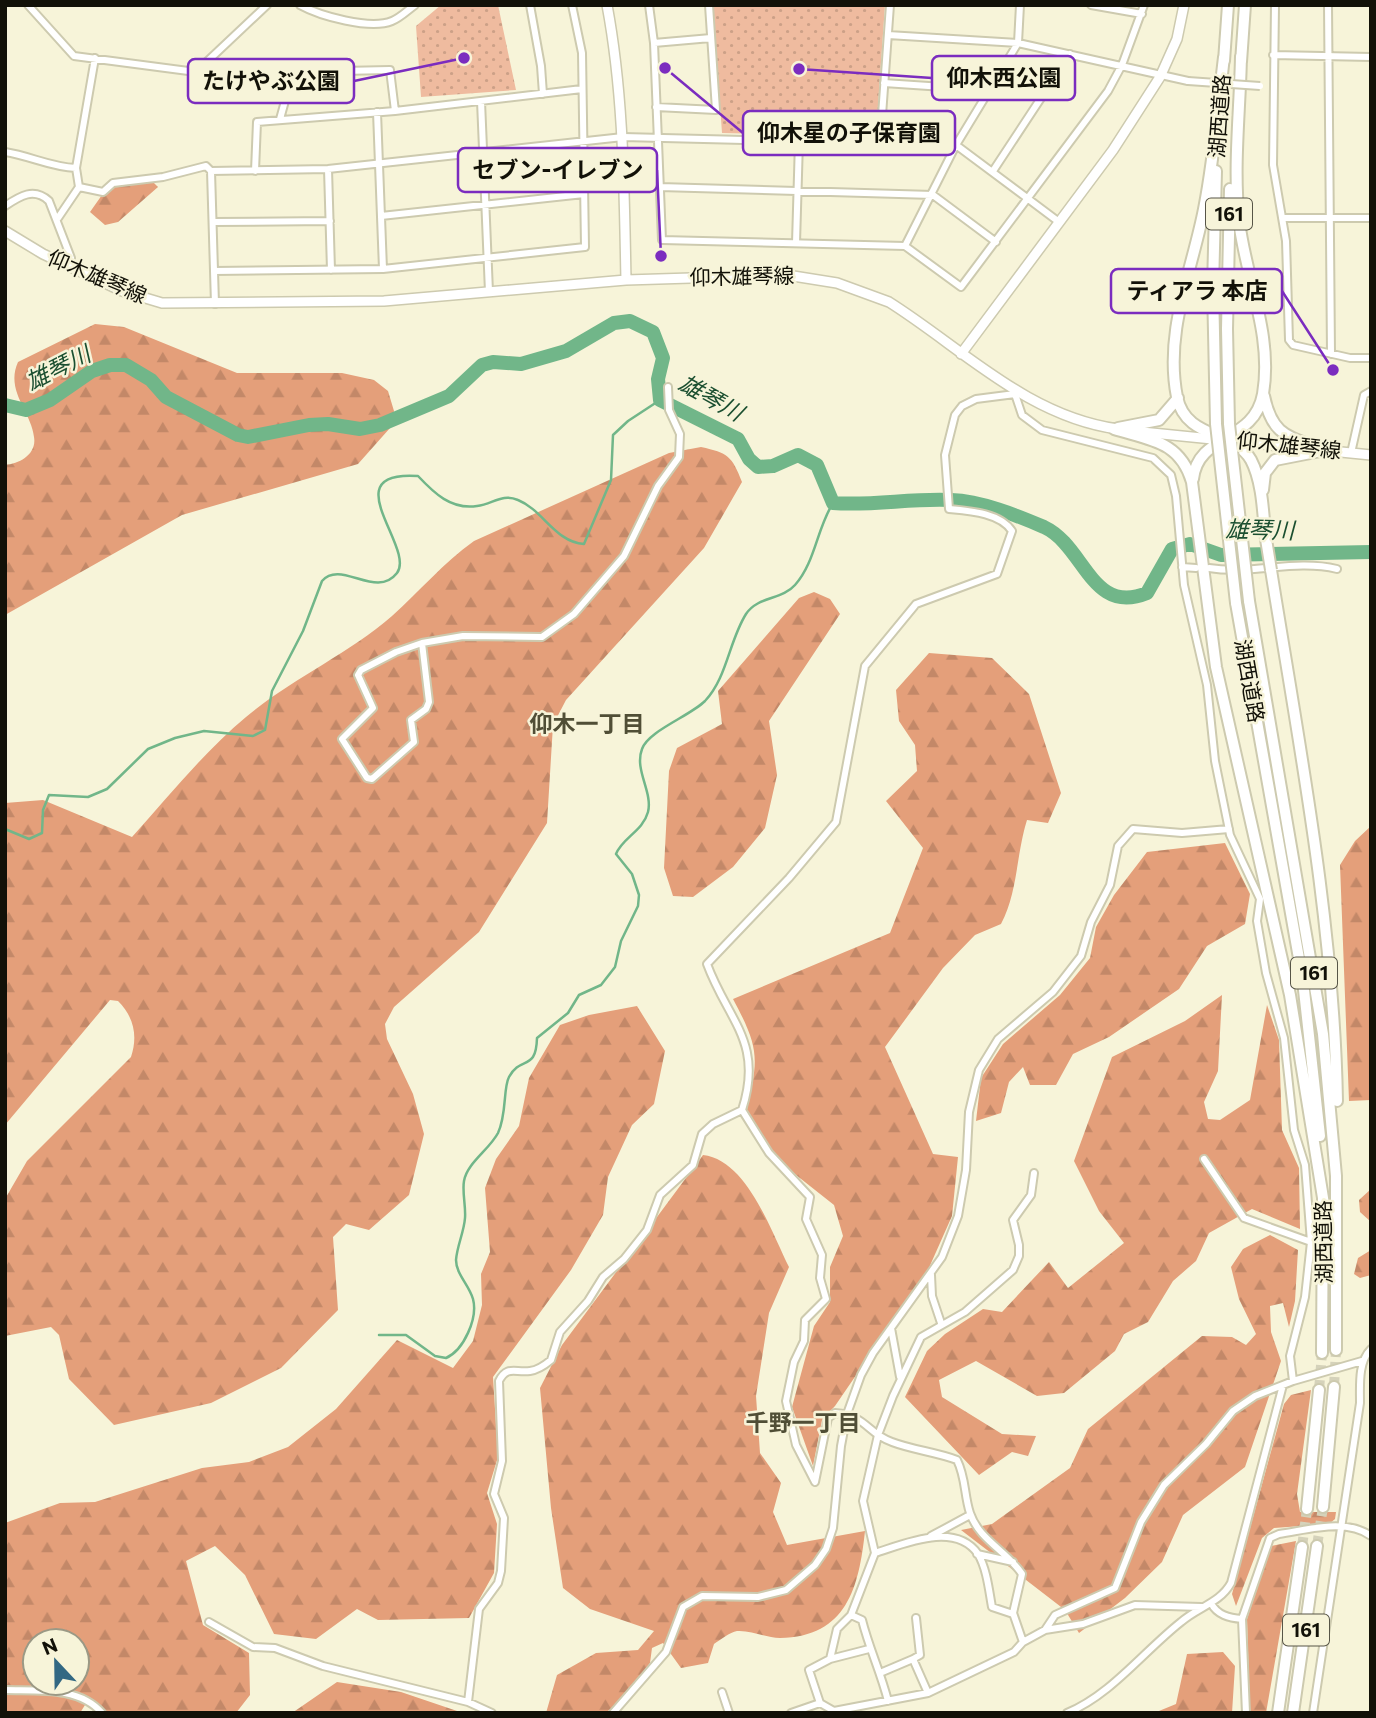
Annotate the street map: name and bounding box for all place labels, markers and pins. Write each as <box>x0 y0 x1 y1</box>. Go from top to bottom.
callout: 仰木西公園 <box>932 56 1075 100</box>
callout: たけやぶ公園 <box>188 59 354 103</box>
callout: 仰木星の子保育園 <box>743 111 955 155</box>
callout: セブン-イレブン <box>458 148 657 192</box>
callout: ティアラ 本店 <box>1111 269 1282 313</box>

